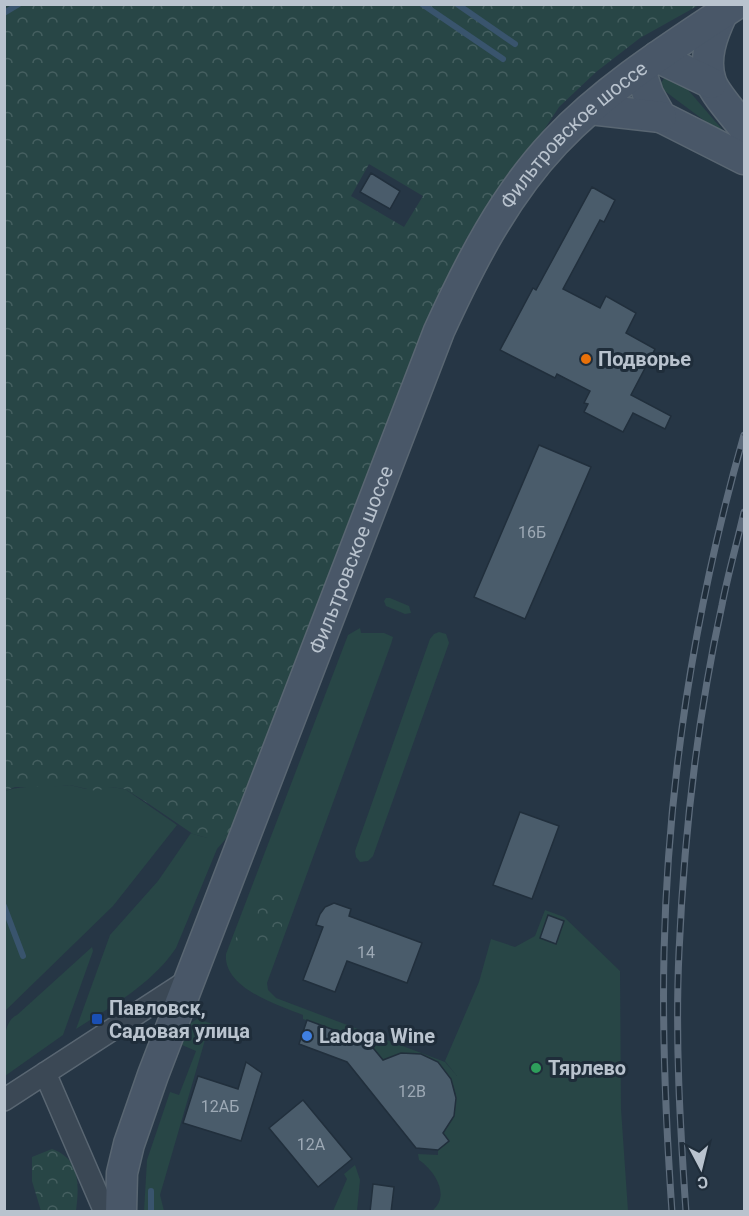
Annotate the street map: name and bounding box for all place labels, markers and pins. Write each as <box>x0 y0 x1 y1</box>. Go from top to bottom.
place label: Подворье <box>598 347 691 371</box>
marker: Подворье <box>579 352 593 366</box>
place label: Павловск, Садовая улица <box>109 996 250 1043</box>
marker: Павловск, Садовая улица <box>90 1012 104 1026</box>
place label: Ladoga Wine <box>319 1024 435 1048</box>
marker: Ladoga Wine <box>300 1029 314 1043</box>
place label: Тярлево <box>548 1056 626 1080</box>
marker: Тярлево <box>529 1061 543 1075</box>

